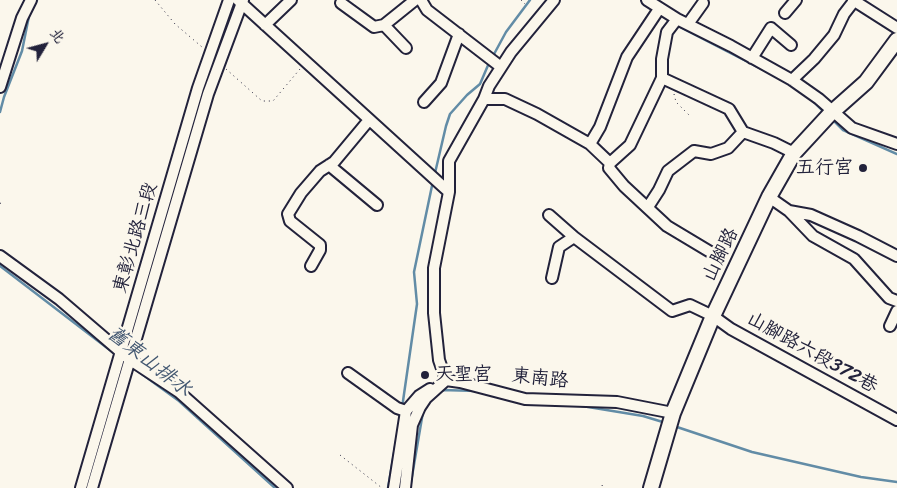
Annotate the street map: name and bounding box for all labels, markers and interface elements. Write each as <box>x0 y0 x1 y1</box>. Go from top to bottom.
north arrow <box>20 20 70 70</box>
text: 北 <box>43 23 72 49</box>
place label: 五行宮 <box>796 157 853 179</box>
marker: 五行宮 <box>857 162 869 174</box>
street label: 東彰北路三段 <box>109 180 163 296</box>
street label: 山腳路 <box>698 224 744 286</box>
street label: 山腳路六段372巷 <box>743 308 881 398</box>
water label: 舊東山排水 <box>102 322 196 402</box>
place label: 天聖宮 <box>435 364 492 386</box>
street label: 東南路 <box>510 365 570 393</box>
marker: 天聖宮 <box>419 369 431 381</box>

